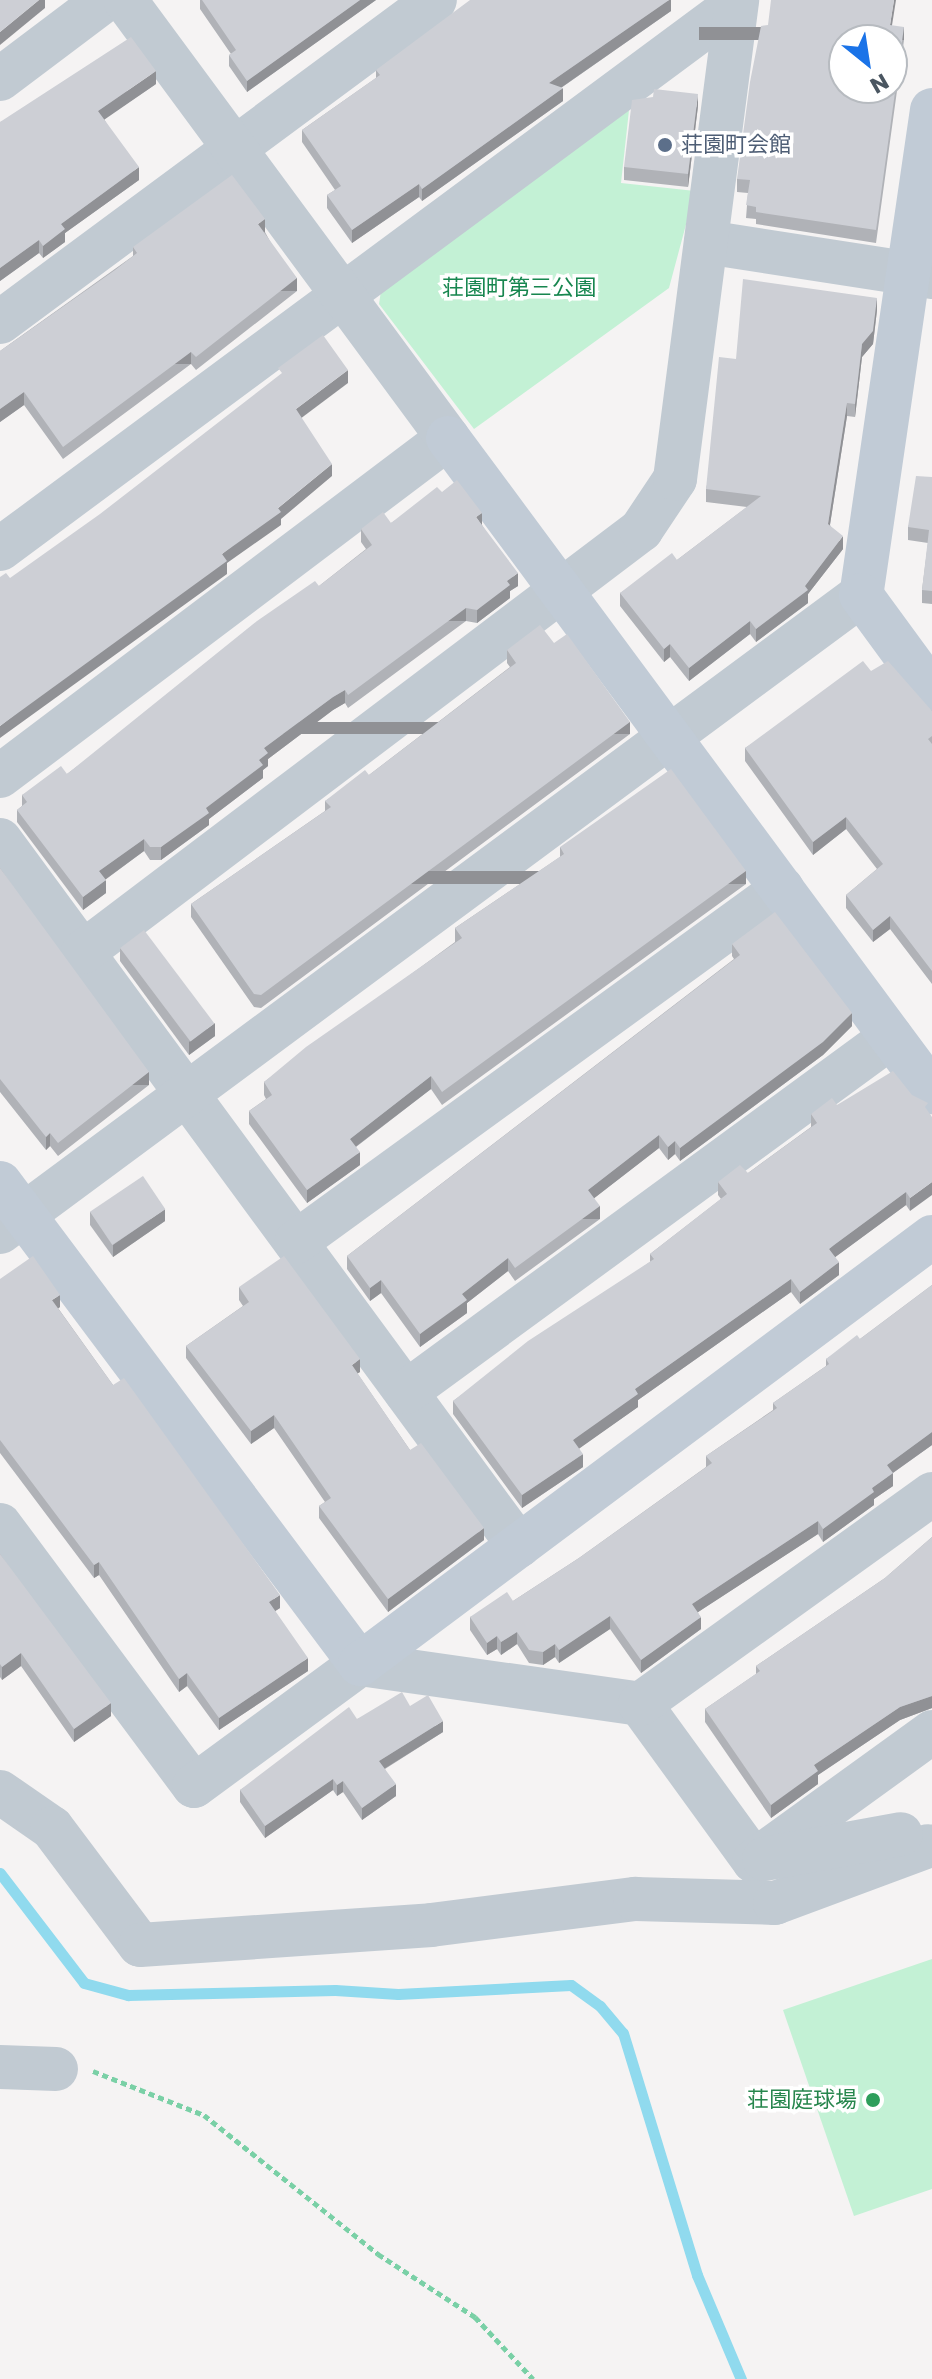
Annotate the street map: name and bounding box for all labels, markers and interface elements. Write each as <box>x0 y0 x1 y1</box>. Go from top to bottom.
north arrow <box>828 24 908 104</box>
text: N <box>864 66 894 101</box>
place label: 荘園町会館 <box>681 132 791 158</box>
marker: 荘園町会館 <box>656 136 674 154</box>
park label: 荘園町第三公園 <box>442 275 596 301</box>
place label: 荘園庭球場 <box>747 2087 857 2113</box>
marker: 荘園庭球場 <box>864 2091 882 2109</box>

